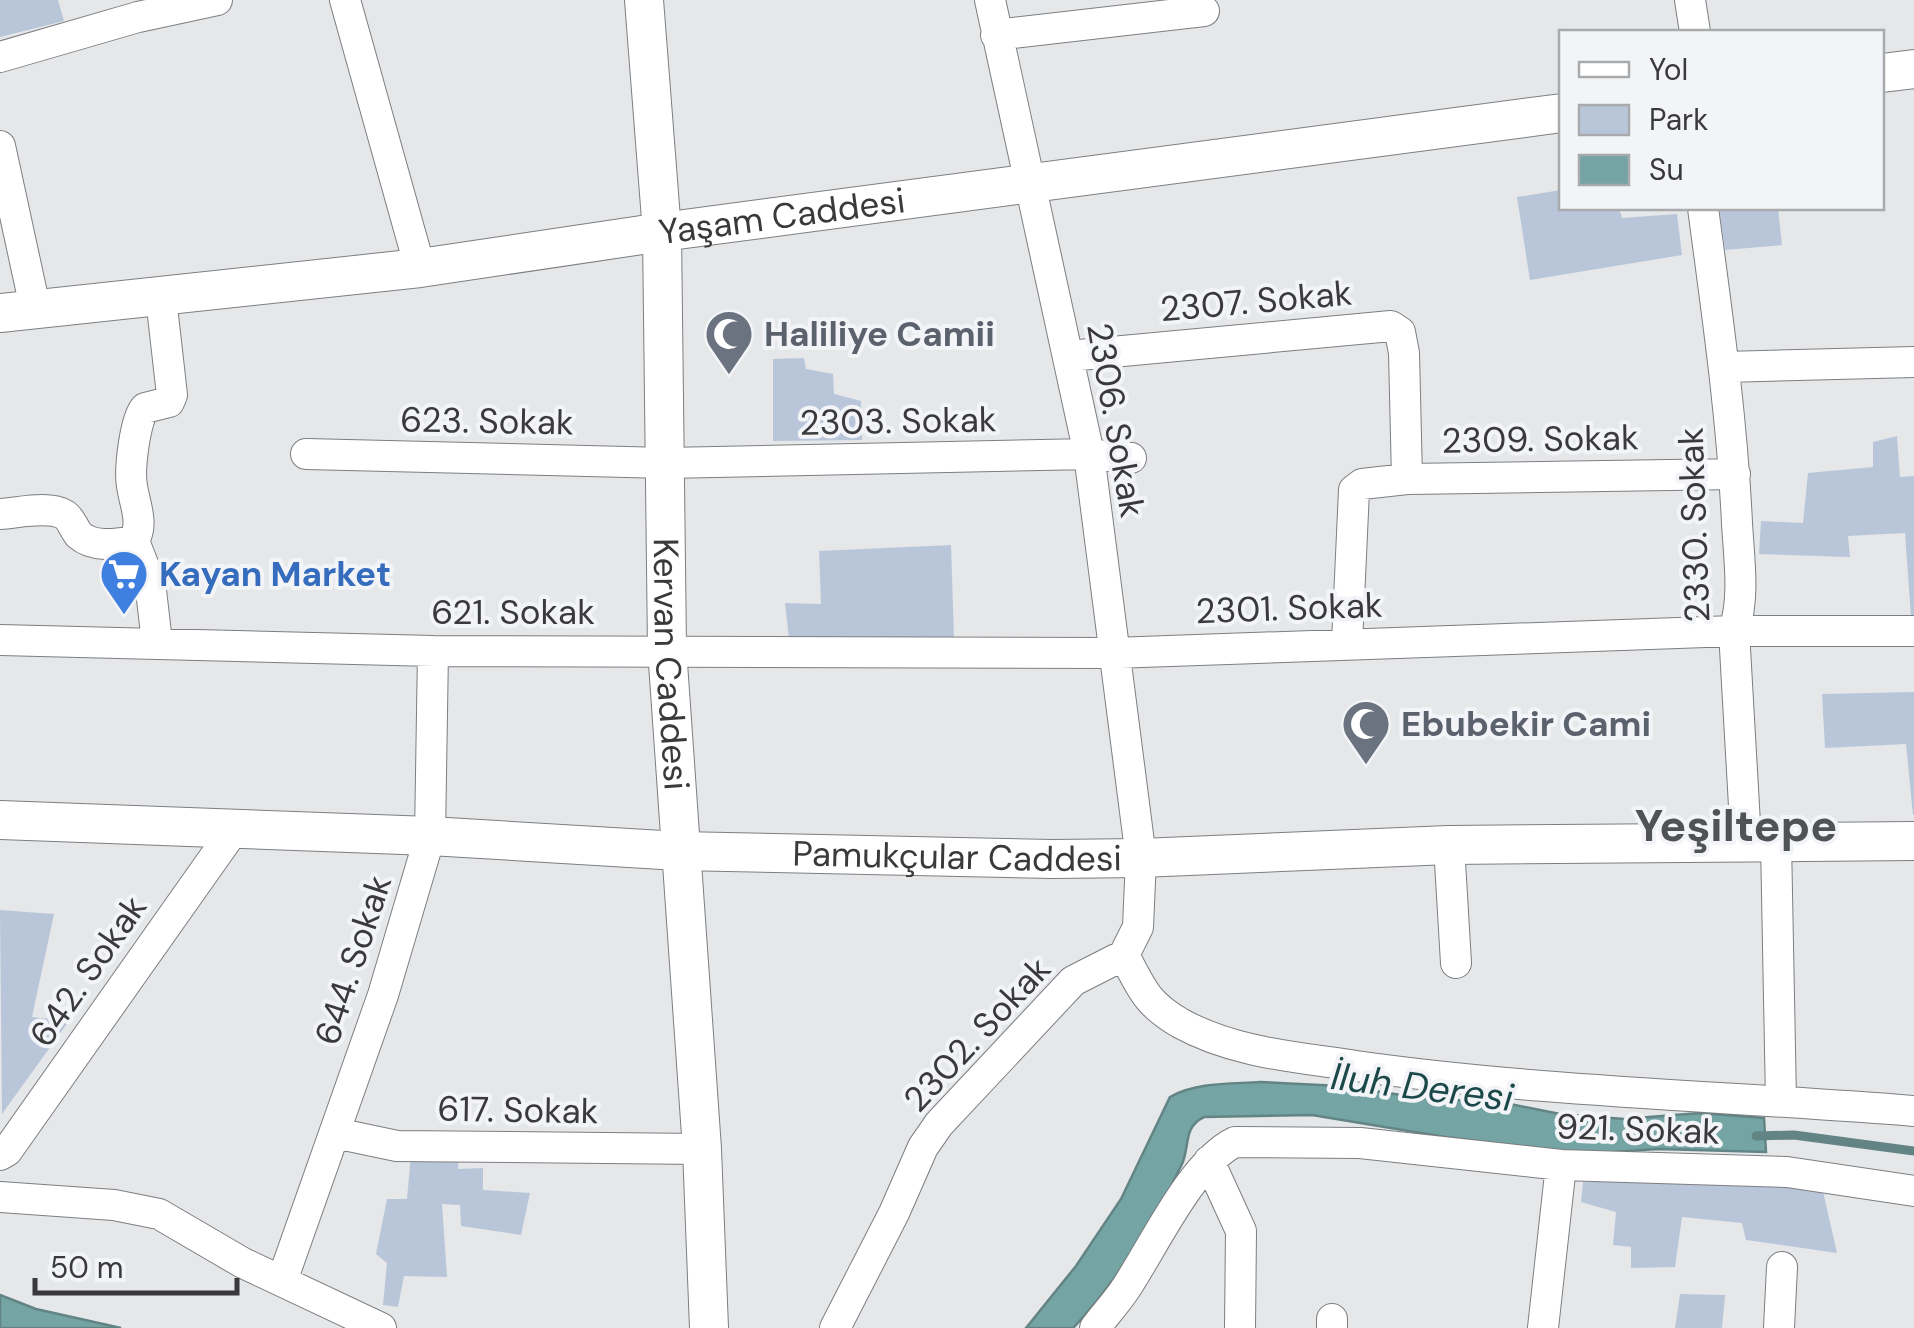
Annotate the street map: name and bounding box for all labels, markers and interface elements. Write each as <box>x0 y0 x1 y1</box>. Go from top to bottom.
legend <box>1559 30 1884 210</box>
text: Yol <box>1649 50 1688 89</box>
text: Park <box>1649 100 1708 139</box>
text: Su <box>1649 150 1684 189</box>
street label: Yaşam Caddesi <box>656 177 908 255</box>
street label: 2307. Sokak <box>1158 270 1354 332</box>
mosque icon: Haliliye Camii <box>703 308 755 376</box>
place label: Haliliye Camii <box>764 311 995 357</box>
street label: 2306. Sokak <box>1076 319 1156 521</box>
street label: 623. Sokak <box>400 396 574 446</box>
street label: 2303. Sokak <box>799 396 997 446</box>
street label: 2309. Sokak <box>1441 414 1639 464</box>
street label: 2330. Sokak <box>1668 426 1720 624</box>
street label: Kervan Caddesi <box>643 538 700 792</box>
supermarket icon: Kayan Market <box>98 548 150 616</box>
place label: Kayan Market <box>159 551 391 597</box>
street label: 2301. Sokak <box>1195 582 1384 634</box>
street label: 621. Sokak <box>431 589 595 635</box>
mosque icon: Ebubekir Cami <box>1340 698 1392 766</box>
place label: Ebubekir Cami <box>1401 701 1651 747</box>
district label: Yeşiltepe <box>1635 796 1837 855</box>
street label: Pamukçular Caddesi <box>792 830 1122 882</box>
street label: 644. Sokak <box>304 869 402 1051</box>
street label: 642. Sokak <box>19 886 157 1056</box>
street label: 2302. Sokak <box>893 946 1061 1121</box>
water label: İluh Deresi <box>1328 1051 1517 1123</box>
street label: 617. Sokak <box>437 1086 599 1134</box>
street label: 921. Sokak <box>1555 1103 1721 1155</box>
scale bar <box>35 1233 238 1295</box>
text: 50 m <box>50 1248 124 1287</box>

